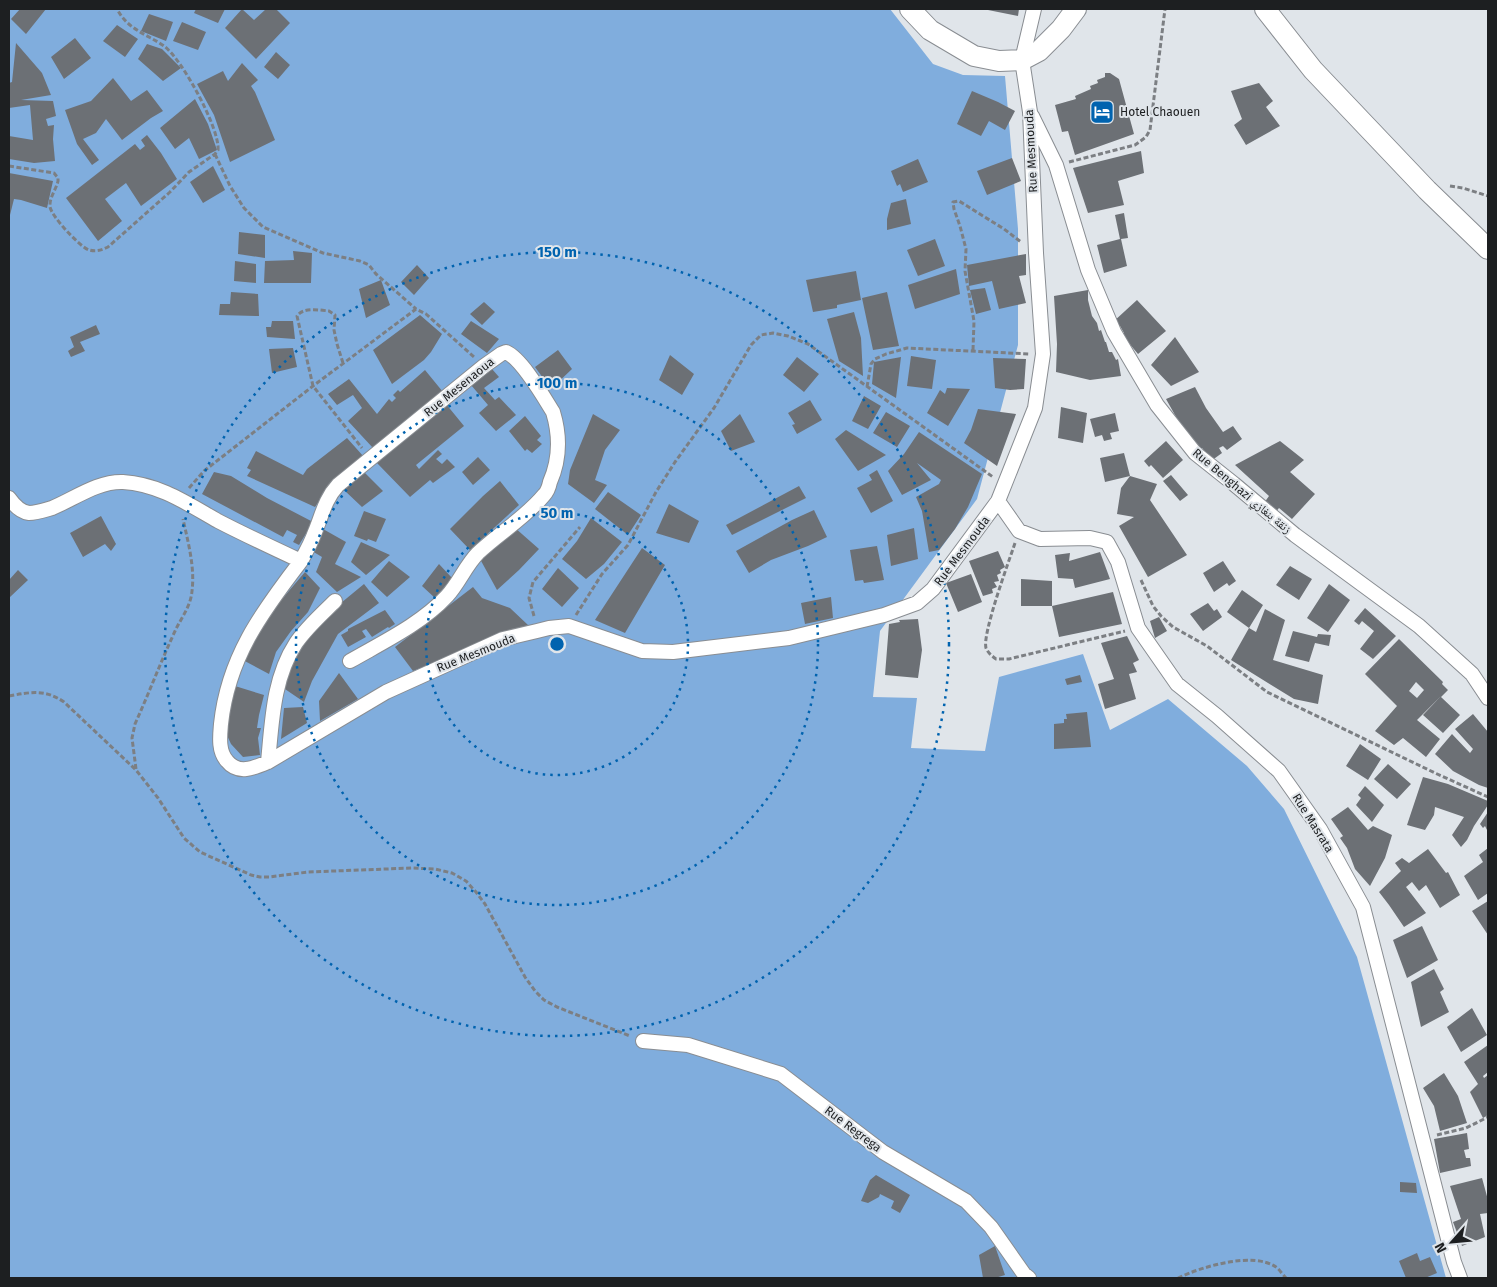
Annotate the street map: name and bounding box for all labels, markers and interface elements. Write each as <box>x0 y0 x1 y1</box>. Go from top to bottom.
hotel icon: Hotel Chaouen <box>1089 99 1115 125</box>
place label: Hotel Chaouen <box>1120 105 1200 119</box>
street label: Rue Mesmouda <box>1022 109 1040 193</box>
text: 150 m <box>537 243 577 261</box>
street label: Rue Mesenaoua <box>421 354 497 420</box>
text: 100 m <box>537 374 577 392</box>
street label: Rue Benghazi زنقة بنغازي <box>1188 446 1294 539</box>
text: 50 m <box>540 504 574 522</box>
street label: Rue Mesmouda <box>931 513 993 589</box>
street label: Rue Mesmouda <box>435 631 517 675</box>
centre of rings <box>548 635 566 653</box>
street label: Rue Masrata <box>1289 791 1337 855</box>
street label: Rue Regrega <box>822 1103 884 1155</box>
north arrow <box>1427 1217 1477 1267</box>
text: N <box>1431 1240 1451 1256</box>

